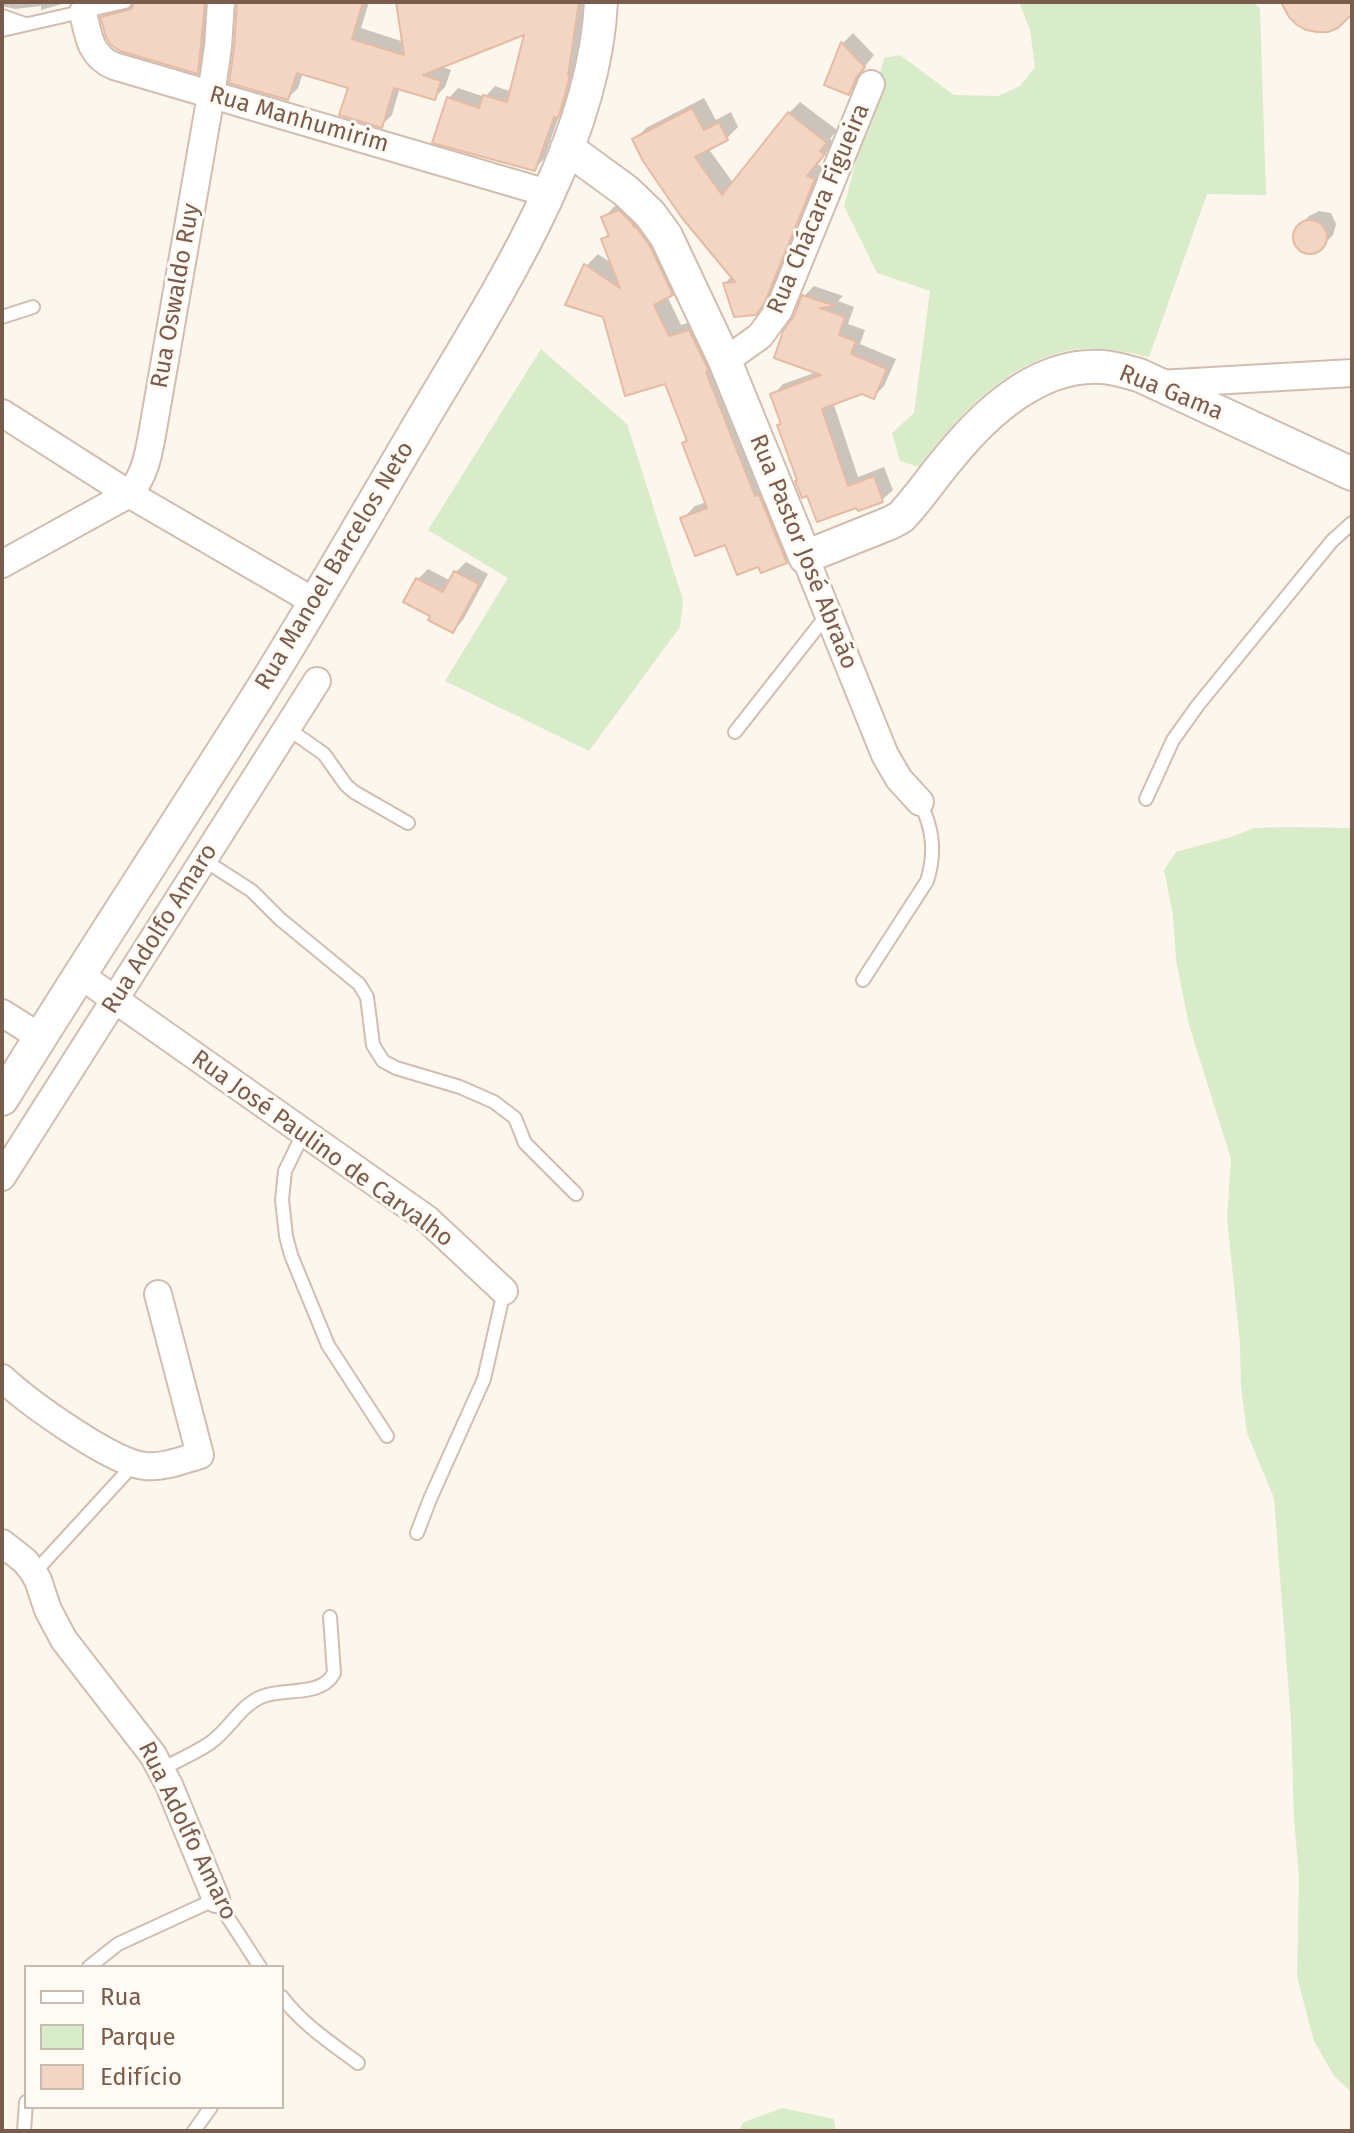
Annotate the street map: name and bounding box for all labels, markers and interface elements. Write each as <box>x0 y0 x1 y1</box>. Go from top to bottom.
street label: Rua Manhumirim <box>206 81 392 159</box>
street label: Rua Chácara Figueira <box>762 100 876 318</box>
street label: Rua Oswaldo Ruy <box>146 201 206 391</box>
street label: Rua Gama <box>1115 359 1227 427</box>
street label: Rua Pastor José Abraão <box>743 430 863 674</box>
street label: Rua Manoel Barcelos Neto <box>249 437 421 695</box>
street label: Rua Adolfo Amaro <box>96 839 224 1019</box>
street label: Rua José Paulino de Carvalho <box>186 1044 458 1254</box>
street label: Rua Adolfo Amaro <box>131 1737 243 1925</box>
legend <box>24 1965 284 2109</box>
text: Rua <box>100 1983 142 2011</box>
text: Parque <box>100 2023 176 2051</box>
text: Edifício <box>100 2063 182 2091</box>

